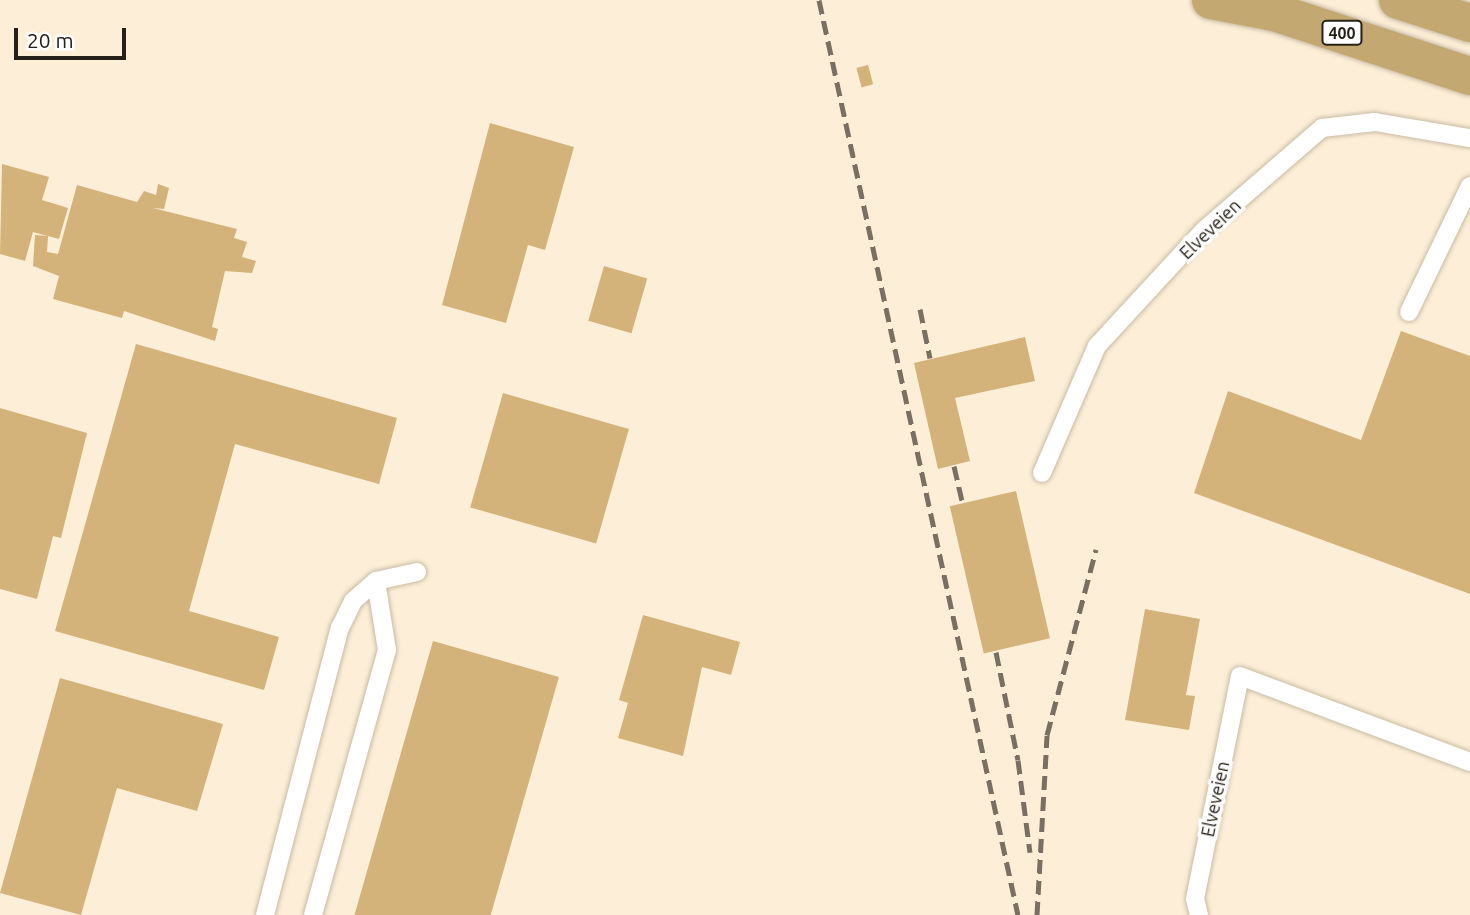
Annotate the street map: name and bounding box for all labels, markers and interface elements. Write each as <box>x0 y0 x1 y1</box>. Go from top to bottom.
scale bar <box>18 14 130 58</box>
road number: 400 <box>1321 20 1363 46</box>
text: 20 m <box>27 28 74 52</box>
street label: Elveveien <box>1175 195 1245 263</box>
street label: Elveveien <box>1196 759 1234 839</box>

